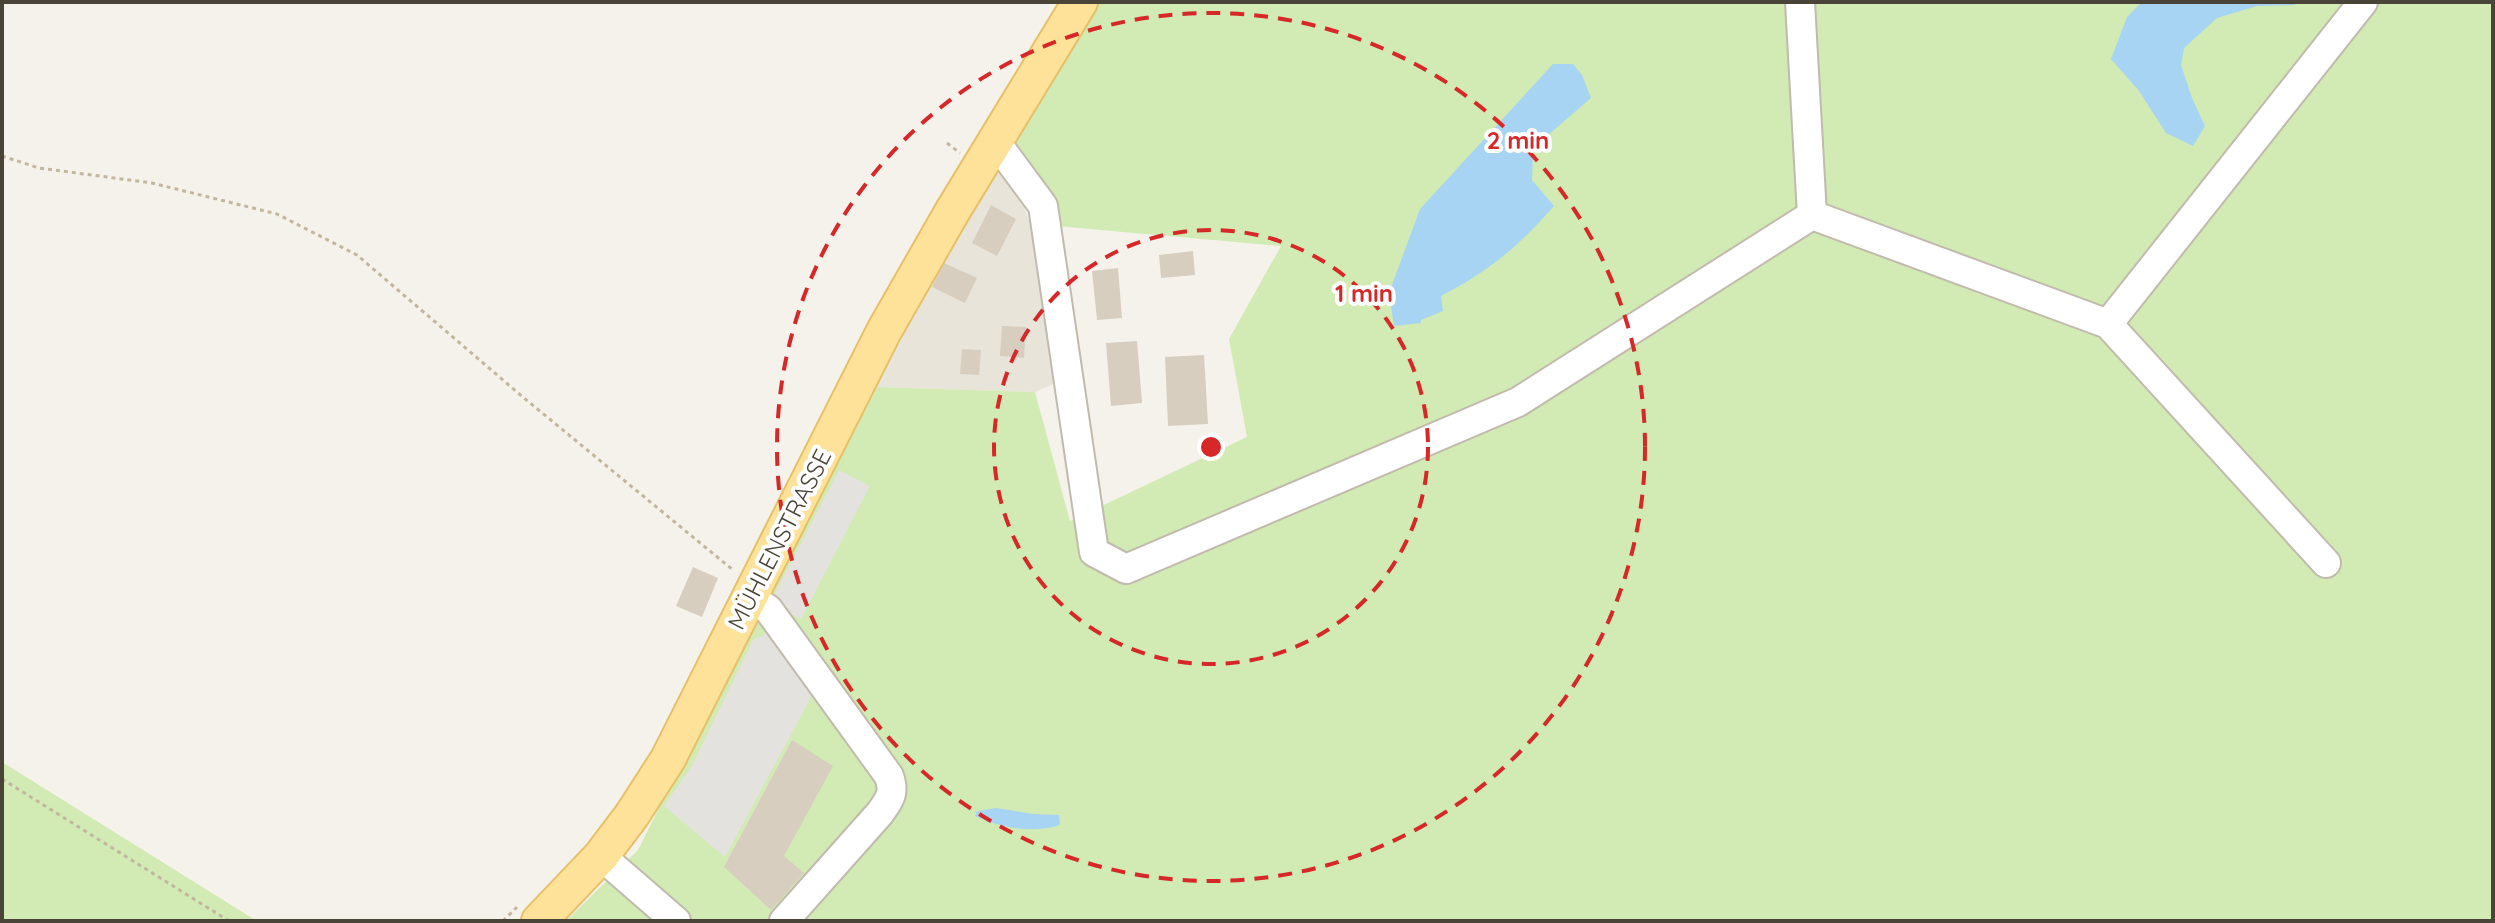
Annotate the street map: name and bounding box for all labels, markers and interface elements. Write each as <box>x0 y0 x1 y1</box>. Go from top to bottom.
text: 2 min <box>1487 125 1549 155</box>
text: 1 min <box>1335 278 1393 308</box>
centre of rings <box>1197 433 1225 461</box>
street label: MÜHLENSTRASSE <box>721 444 837 634</box>

